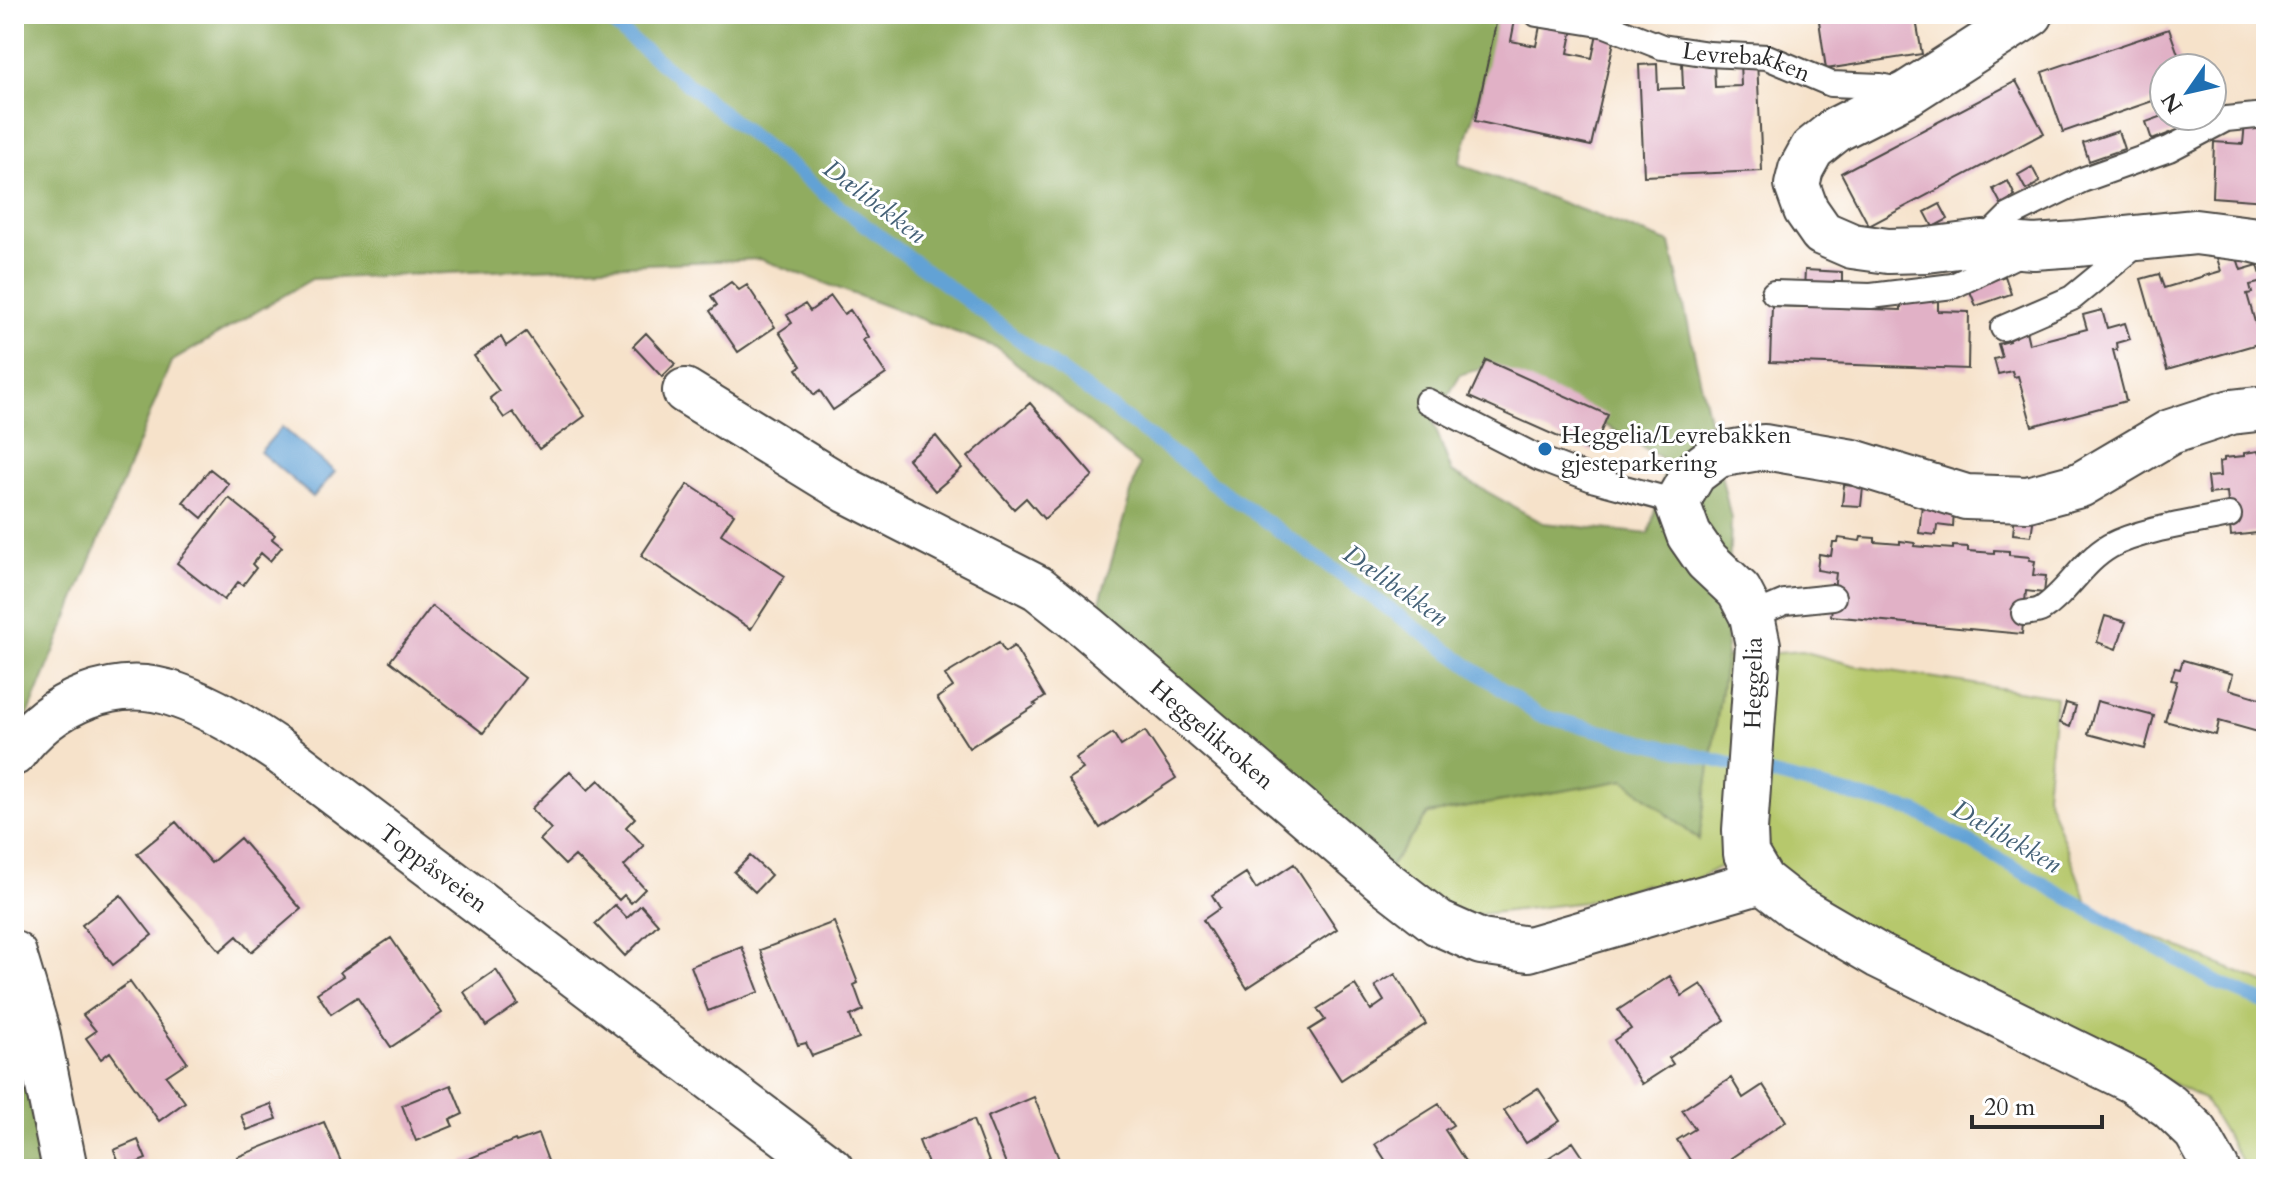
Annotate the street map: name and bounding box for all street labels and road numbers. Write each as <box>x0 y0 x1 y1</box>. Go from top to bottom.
street label: Levrebakken <box>1680 34 1816 91</box>
street label: Heggelia <box>1736 636 1771 729</box>
street label: Heggelikroken <box>1143 672 1281 797</box>
street label: Toppåsveien <box>372 816 495 921</box>

